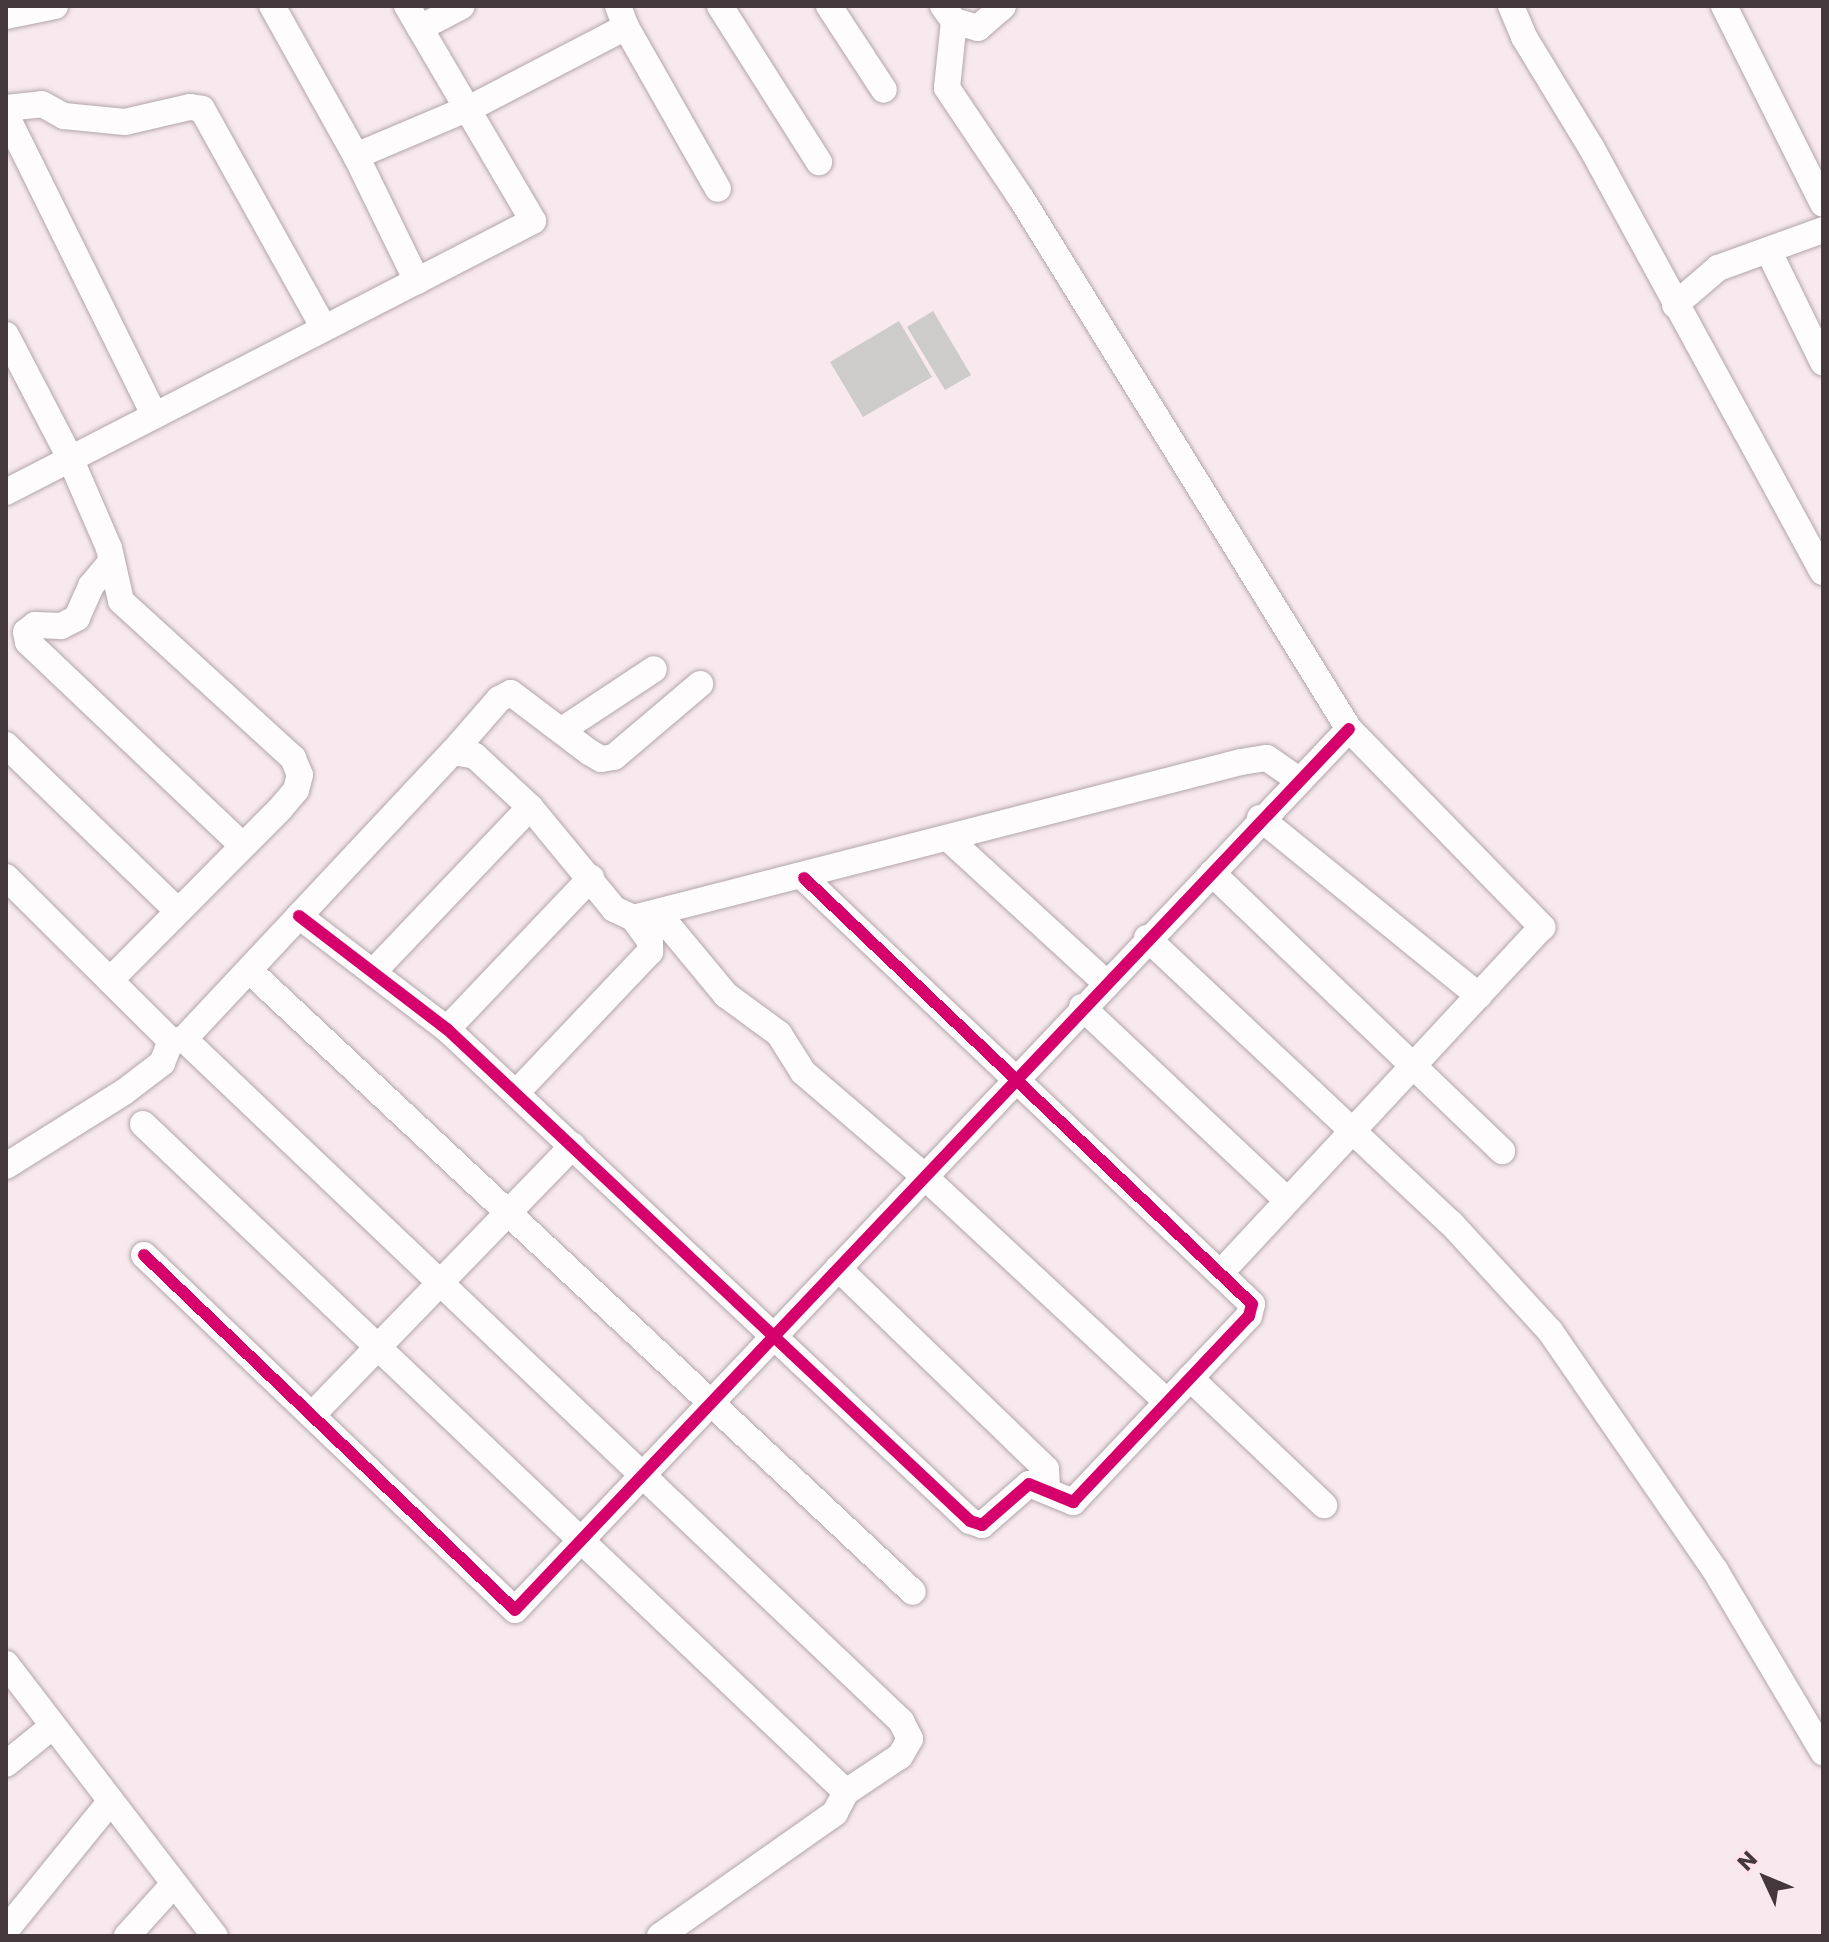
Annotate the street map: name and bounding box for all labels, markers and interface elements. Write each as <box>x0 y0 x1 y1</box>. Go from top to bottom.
north arrow <box>1725 1838 1805 1918</box>
text: N <box>1730 1844 1764 1878</box>

